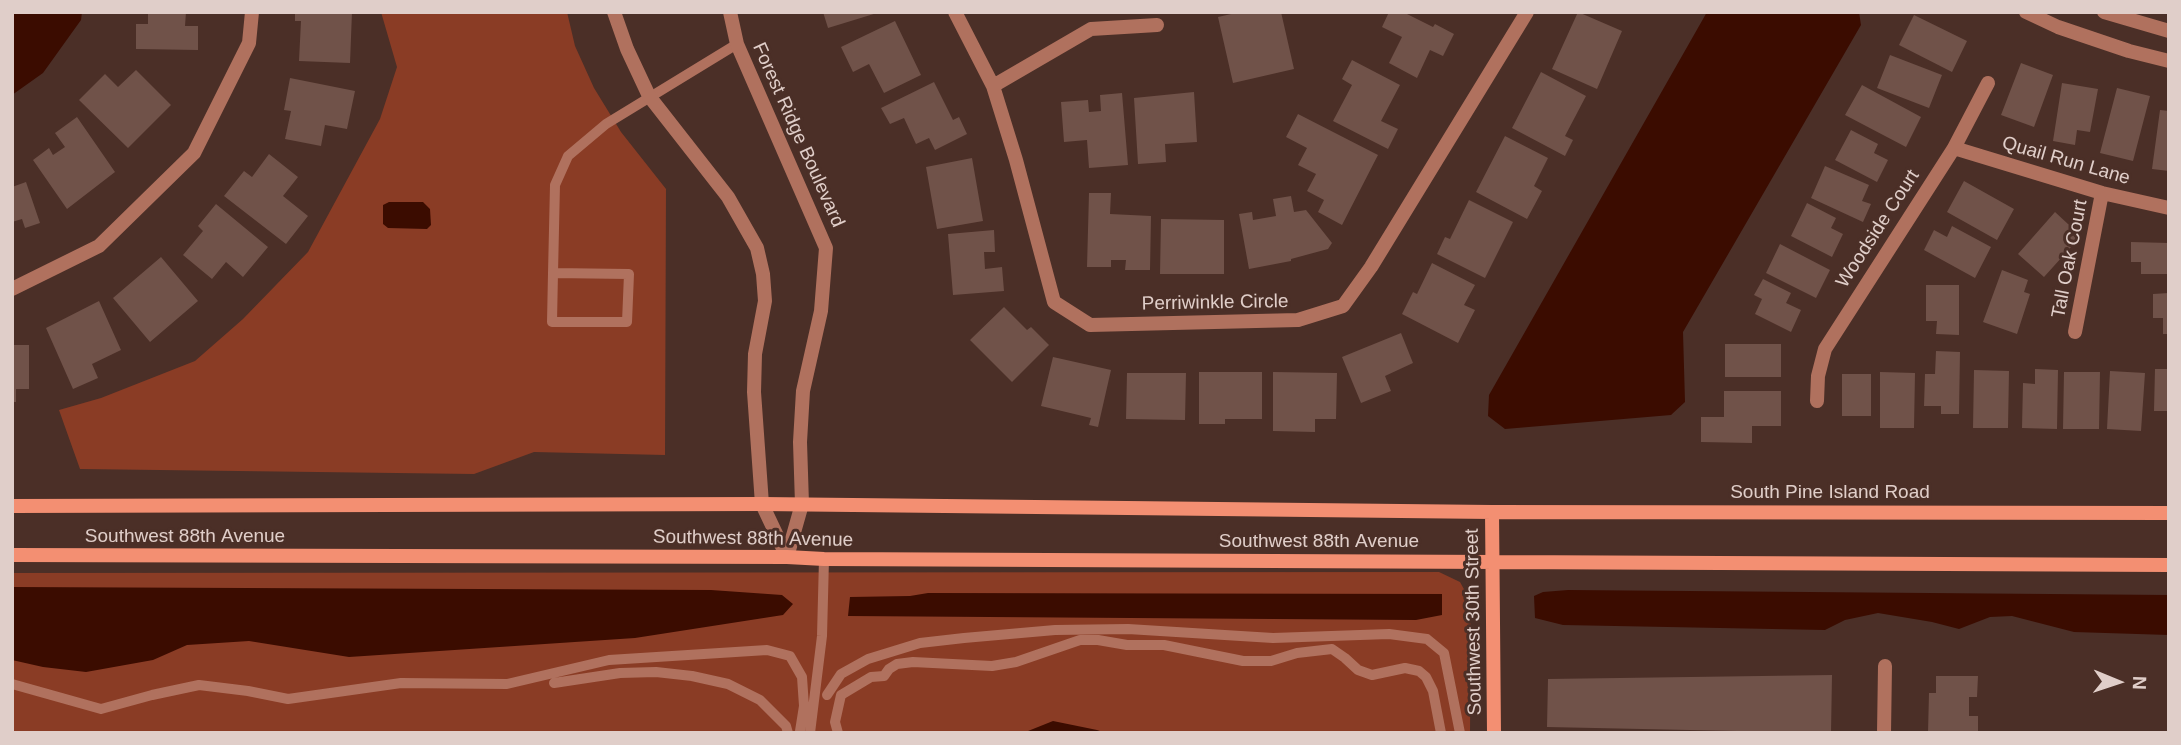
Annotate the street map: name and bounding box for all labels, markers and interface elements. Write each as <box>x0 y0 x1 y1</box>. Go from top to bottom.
street label: Forest Ridge Boulevard <box>747 39 849 231</box>
street label: Quail Run Lane <box>1999 132 2133 190</box>
street label: Woodside Court <box>1831 166 1925 292</box>
street label: Tall Oak Court <box>2047 198 2093 320</box>
street label: Perriwinkle Circle <box>1141 290 1289 316</box>
street label: South Pine Island Road <box>1730 482 1930 504</box>
street label: Southwest 88th Avenue <box>85 526 285 548</box>
street label: Southwest 88th Avenue <box>653 526 853 552</box>
street label: Southwest 30th Street <box>1461 528 1487 716</box>
street label: Southwest 88th Avenue <box>1219 531 1419 553</box>
north arrow <box>2083 647 2153 717</box>
text: N <box>2129 676 2150 690</box>

